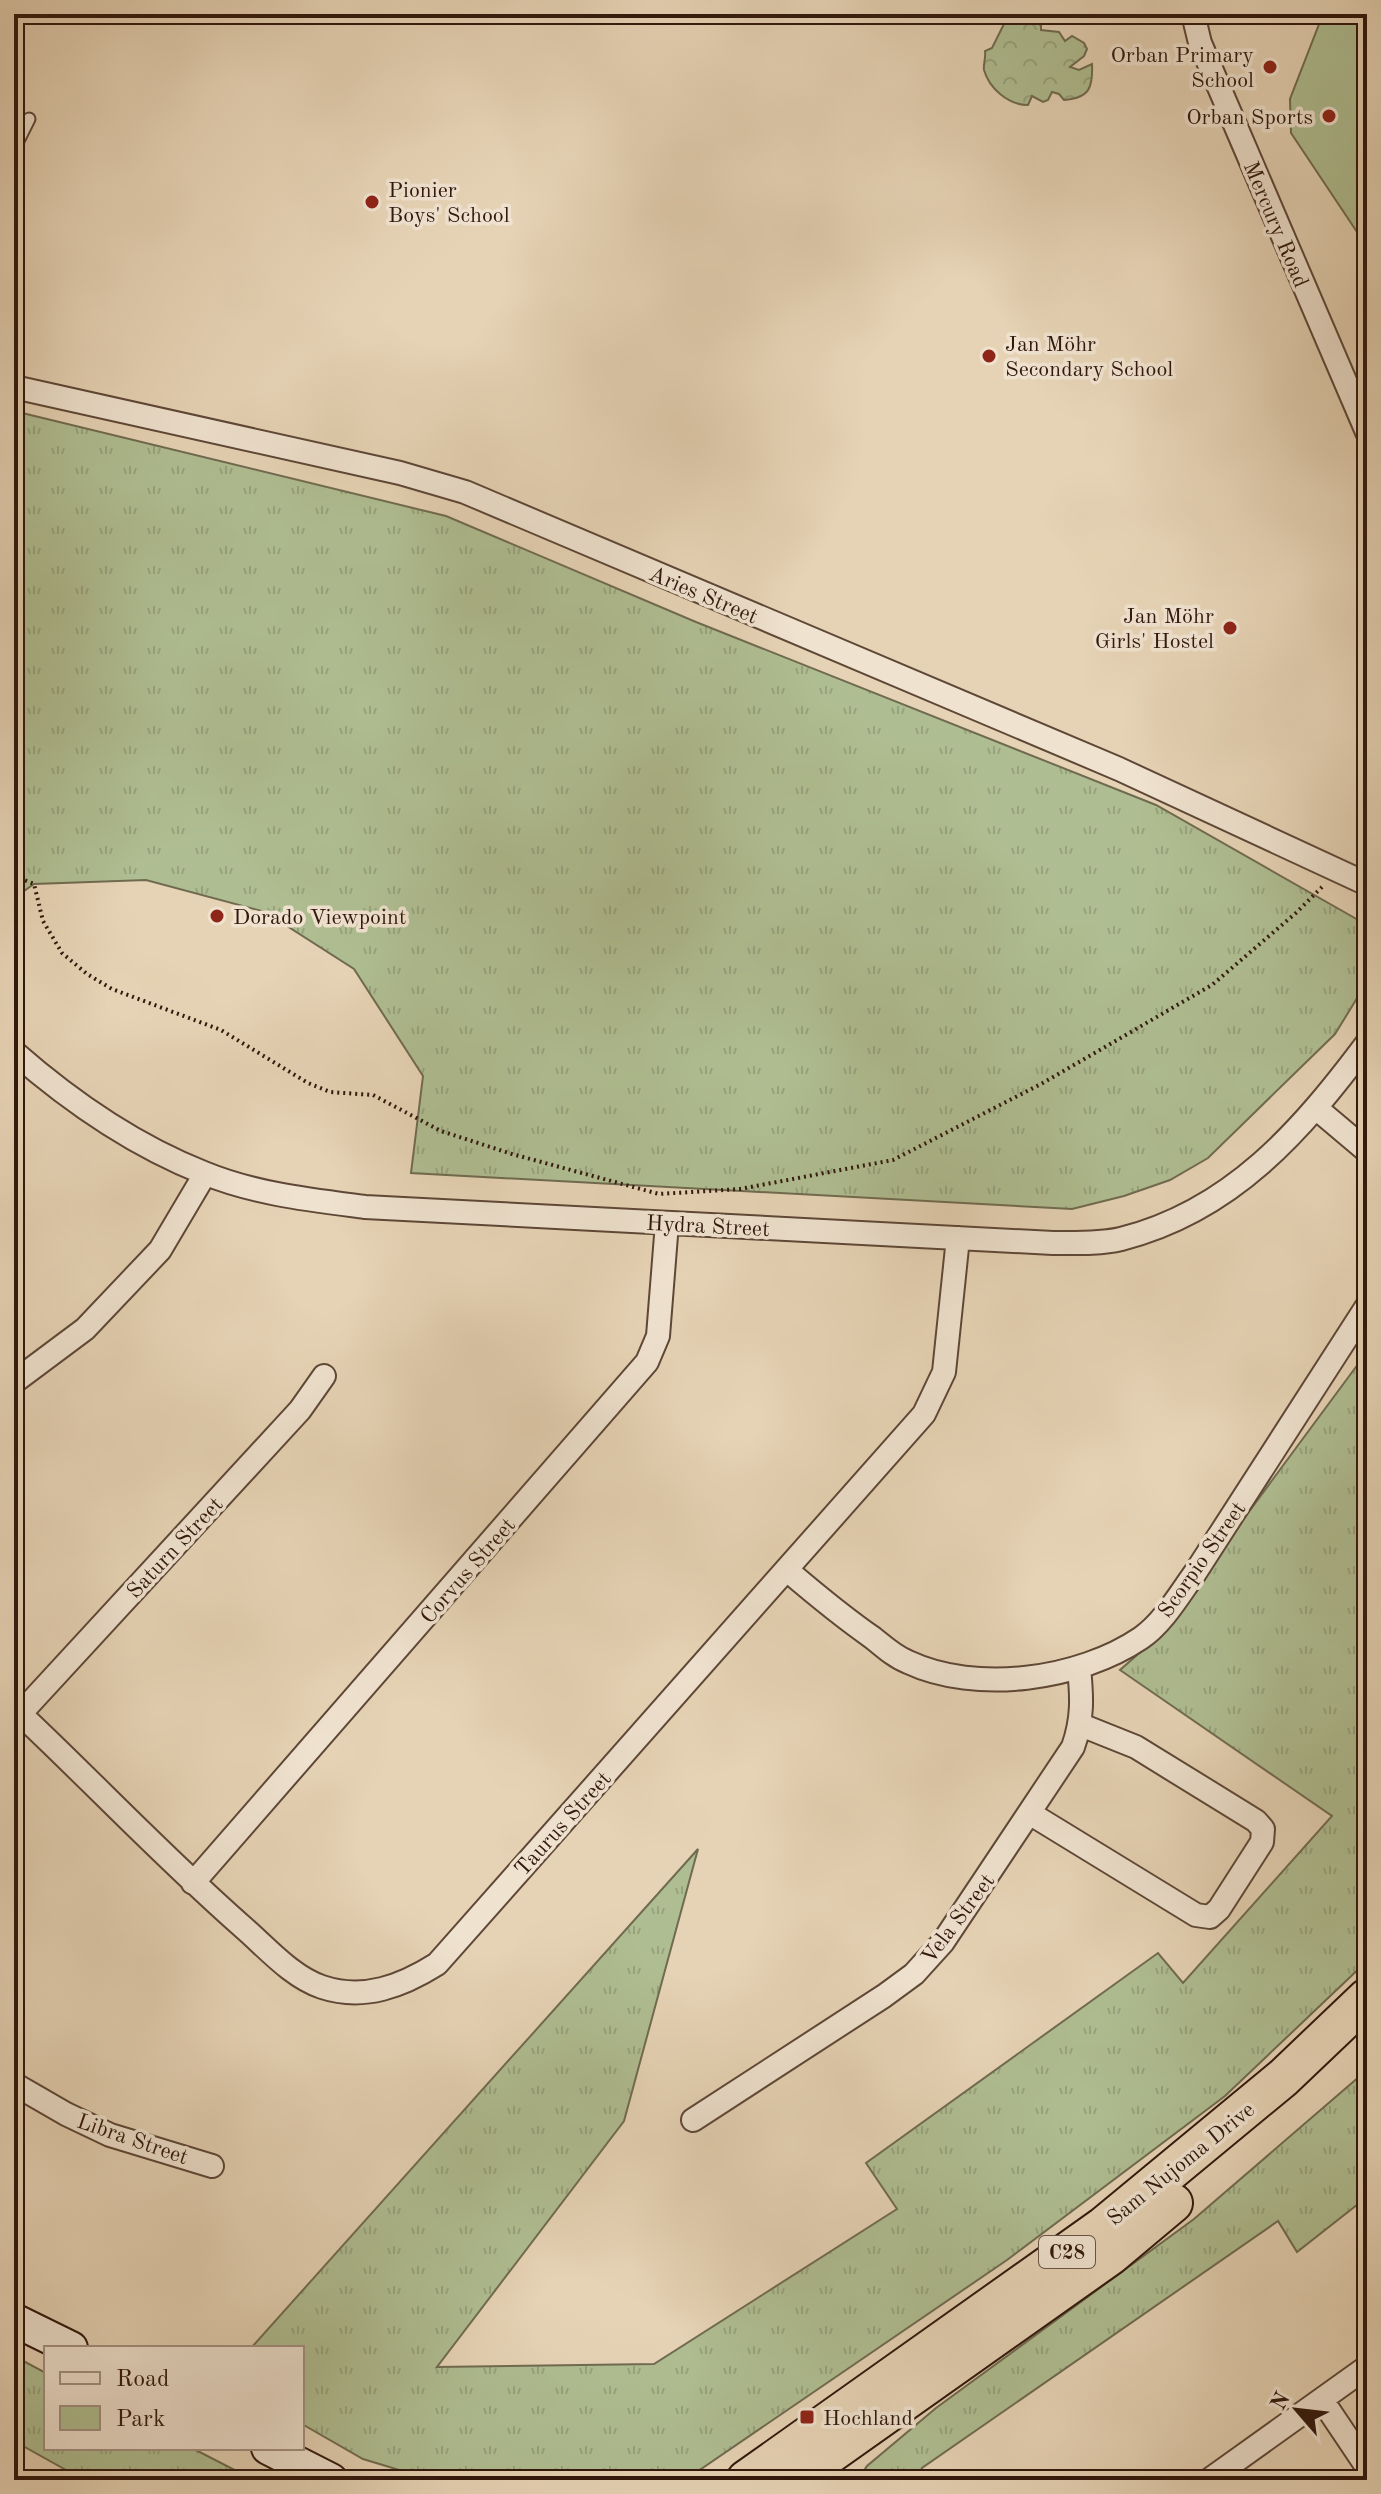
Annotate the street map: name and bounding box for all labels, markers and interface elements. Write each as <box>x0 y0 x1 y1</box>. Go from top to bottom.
place label: Orban Primary School <box>1110 45 1254 92</box>
marker: Orban Primary School <box>1261 58 1279 76</box>
place label: Orban Sports <box>1186 107 1313 129</box>
marker: Orban Sports <box>1320 107 1338 125</box>
street label: Mercury Road <box>1239 158 1312 291</box>
place label: Pionier Boys' School <box>388 180 510 227</box>
marker: Pionier Boys' School <box>363 193 381 211</box>
place label: Jan Möhr Secondary School <box>1005 334 1173 381</box>
marker: Jan Möhr Secondary School <box>980 347 998 365</box>
street label: Aries Street <box>646 563 761 629</box>
place label: Jan Möhr Girls' Hostel <box>1095 606 1214 653</box>
marker: Jan Möhr Girls' Hostel <box>1221 619 1239 637</box>
marker: Dorado Viewpoint <box>208 907 226 925</box>
place label: Dorado Viewpoint <box>233 907 407 929</box>
street label: Hydra Street <box>646 1213 770 1241</box>
street label: Saturn Street <box>123 1494 228 1603</box>
street label: Scorpio Street <box>1155 1498 1251 1622</box>
street label: Corvus Street <box>417 1514 520 1628</box>
street label: Taurus Street <box>511 1768 616 1881</box>
street label: Vela Street <box>918 1870 999 1968</box>
street label: Sam Nujoma Drive <box>1104 2099 1259 2230</box>
street label: Libra Street <box>74 2111 191 2169</box>
road number: C28 <box>1039 2236 1095 2268</box>
legend <box>44 2346 304 2450</box>
text: Road <box>116 2368 169 2392</box>
north arrow <box>1257 2370 1337 2450</box>
text: N <box>1267 2389 1295 2414</box>
text: Park <box>116 2408 165 2432</box>
marker: Hochland <box>798 2408 816 2426</box>
place label: Hochland <box>823 2408 913 2430</box>

